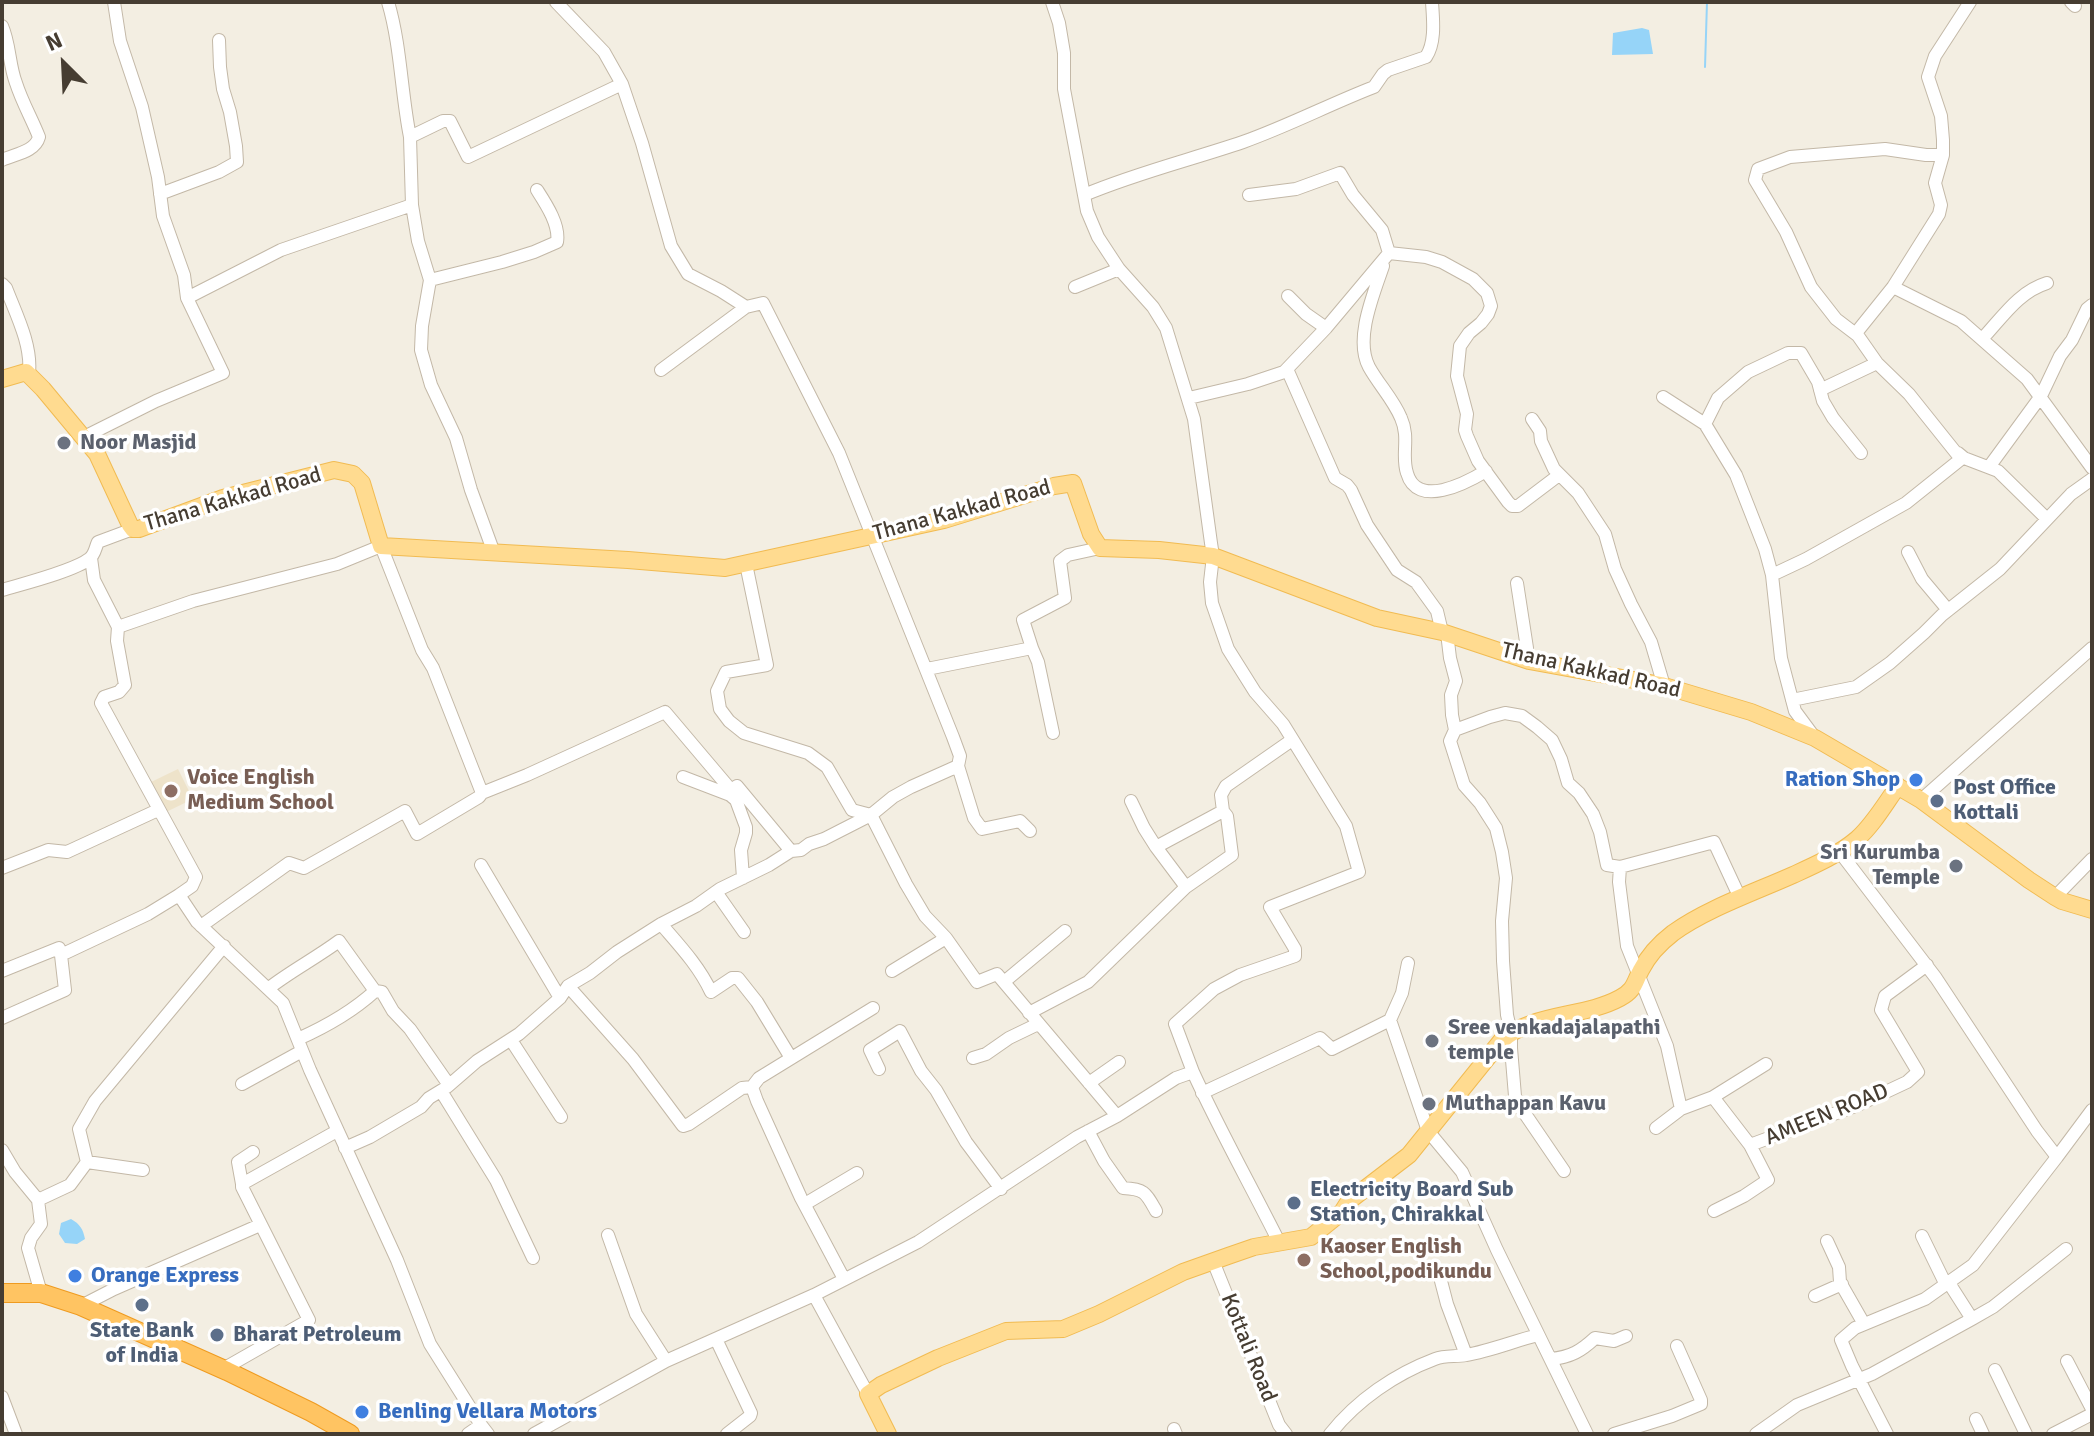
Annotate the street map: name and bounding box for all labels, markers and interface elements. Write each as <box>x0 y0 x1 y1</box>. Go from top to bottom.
north arrow <box>24 24 104 104</box>
text: N <box>42 26 67 57</box>
place label: Noor Masjid <box>80 430 196 456</box>
marker: Noor Masjid <box>55 434 73 452</box>
street label: Thana Kakkad Road <box>141 462 325 538</box>
street label: Thana Kakkad Road <box>870 475 1054 547</box>
street label: Thana Kakkad Road <box>1499 638 1683 704</box>
place label: Voice English Medium School <box>187 765 334 816</box>
place label: Ration Shop <box>1785 767 1900 793</box>
marker: Ration Shop <box>1907 771 1925 789</box>
place label: Post Office Kottali <box>1953 775 2056 826</box>
marker: Voice English Medium School <box>162 782 180 800</box>
marker: Post Office Kottali <box>1928 792 1946 810</box>
place label: Sri Kurumba Temple <box>1820 840 1940 892</box>
marker: Sri Kurumba Temple <box>1947 857 1965 875</box>
place label: Sree venkadajalapathi temple <box>1448 1015 1660 1066</box>
marker: Sree venkadajalapathi temple <box>1423 1032 1441 1050</box>
street label: AMEEN ROAD <box>1761 1078 1893 1152</box>
place label: Muthappan Kavu <box>1445 1091 1606 1117</box>
marker: Muthappan Kavu <box>1420 1095 1438 1113</box>
place label: Electricity Board Sub Station, Chirakkal <box>1310 1177 1514 1228</box>
marker: Electricity Board Sub Station, Chirakkal <box>1285 1194 1303 1212</box>
place label: Kaoser English School,podikundu <box>1320 1234 1492 1286</box>
marker: Kaoser English School,podikundu <box>1295 1251 1313 1269</box>
place label: Orange Express <box>91 1263 239 1289</box>
marker: Orange Express <box>66 1267 84 1285</box>
street label: Kottali Road <box>1214 1290 1282 1406</box>
marker: State Bank of India <box>133 1296 151 1314</box>
place label: State Bank of India <box>90 1318 194 1370</box>
place label: Bharat Petroleum <box>233 1322 401 1348</box>
marker: Bharat Petroleum <box>208 1326 226 1344</box>
place label: Benling Vellara Motors <box>378 1399 597 1425</box>
marker: Benling Vellara Motors <box>353 1403 371 1421</box>

